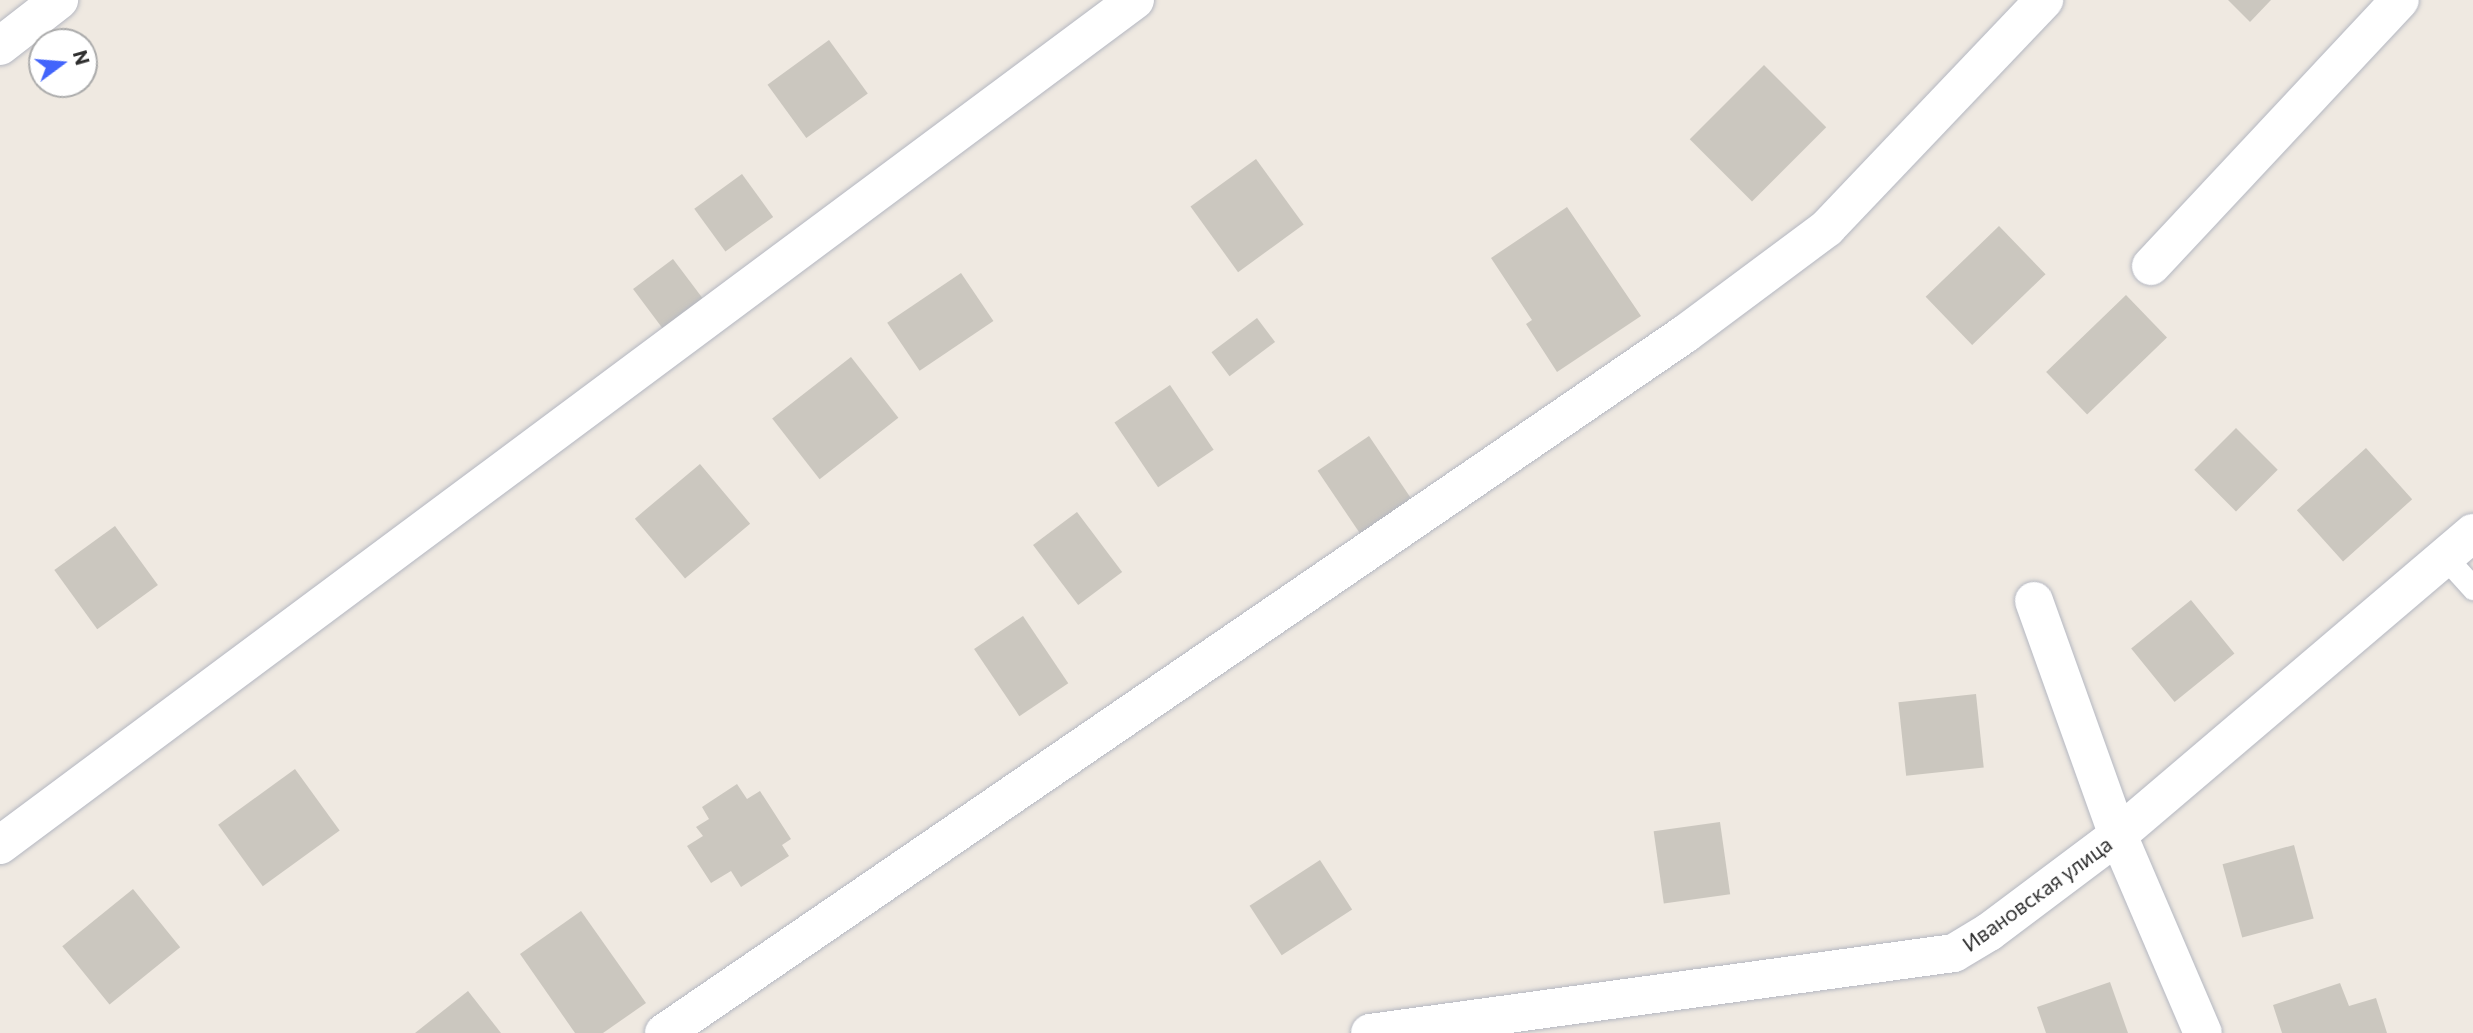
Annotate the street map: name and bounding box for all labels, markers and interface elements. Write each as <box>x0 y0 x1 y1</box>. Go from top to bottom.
north arrow <box>28 28 98 98</box>
text: N <box>69 48 95 68</box>
street label: Ивановская улица <box>1957 831 2117 957</box>

